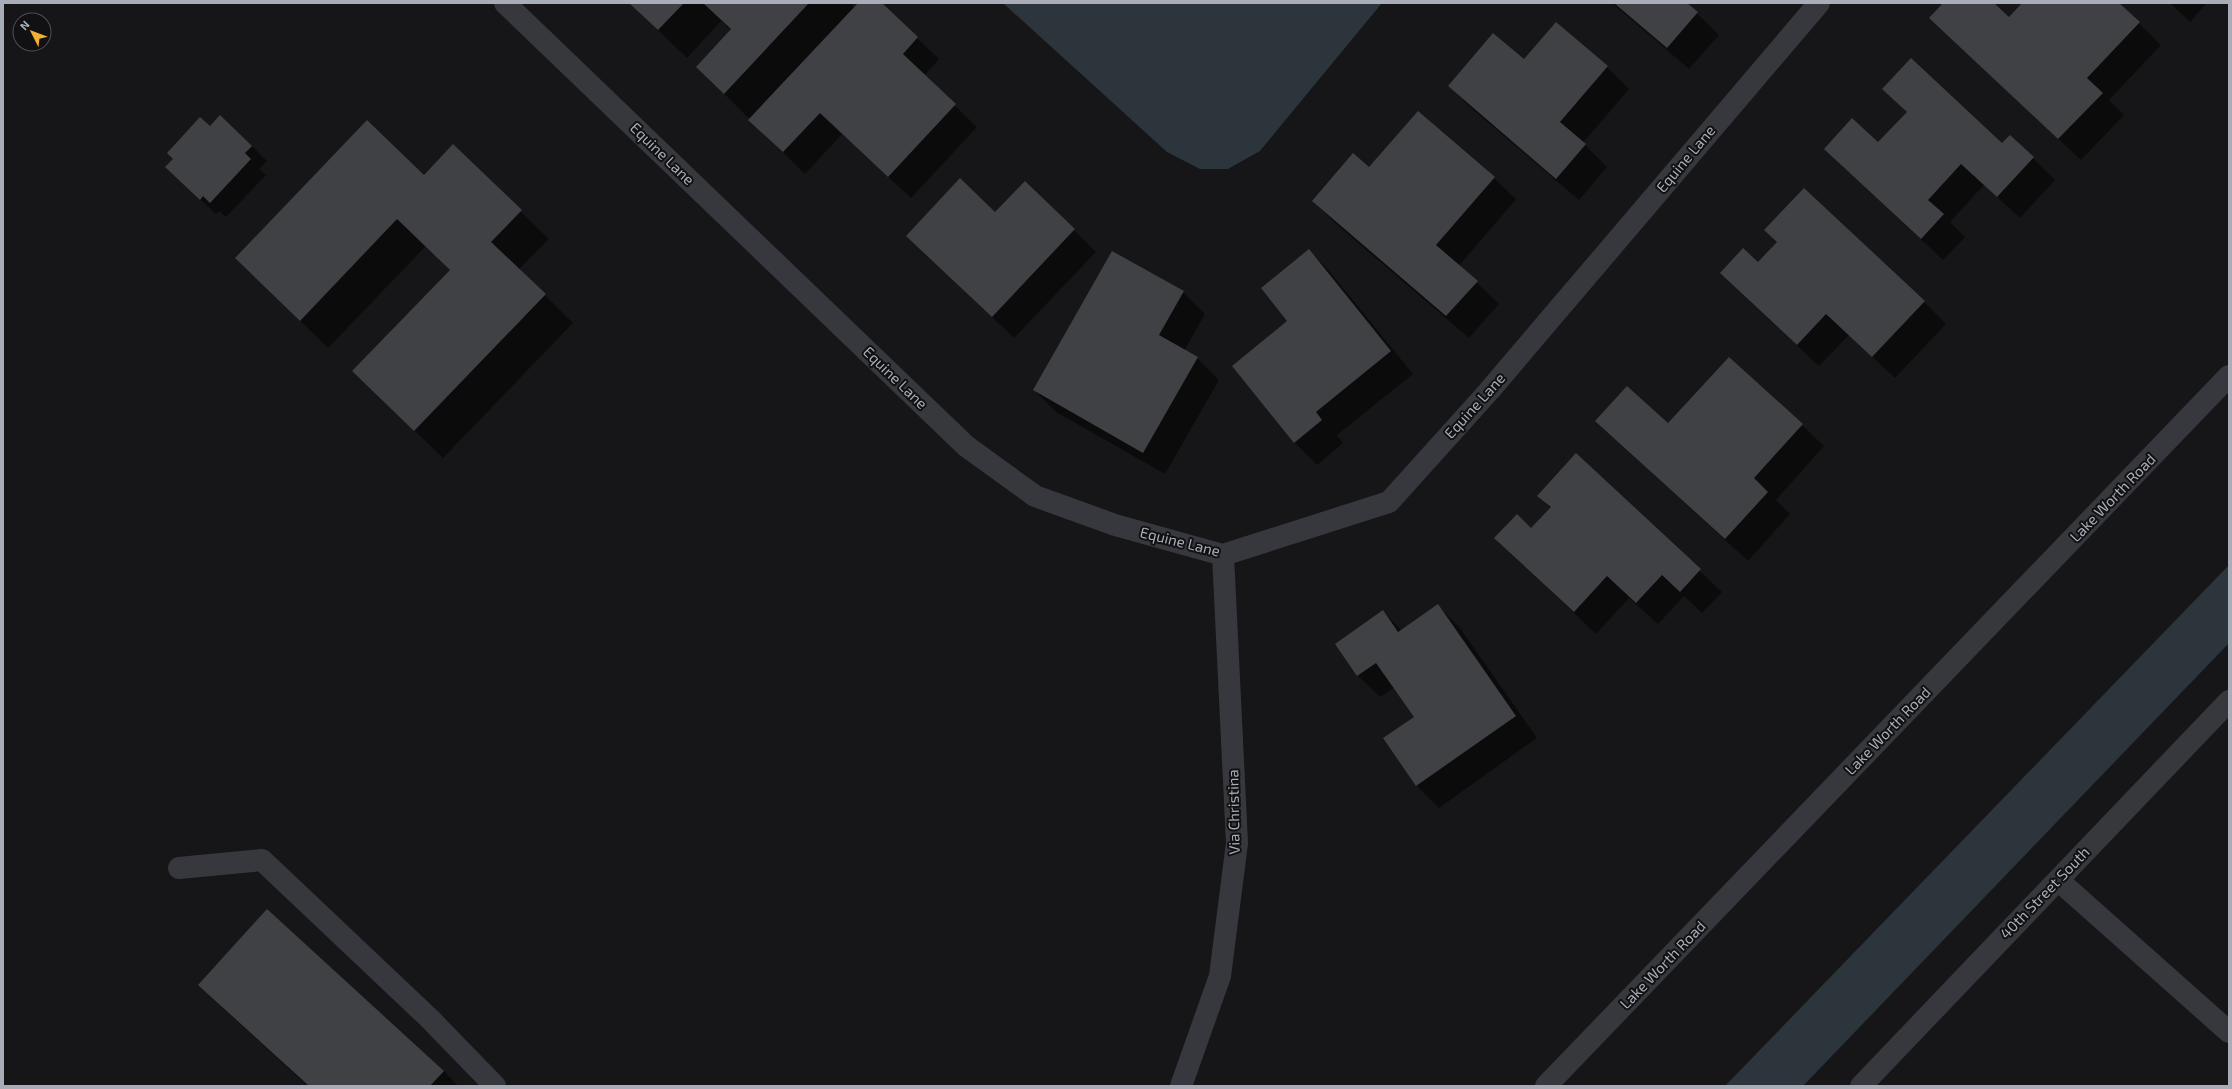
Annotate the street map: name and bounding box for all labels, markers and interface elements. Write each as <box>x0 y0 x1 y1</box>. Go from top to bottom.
north arrow <box>12 12 52 52</box>
text: N <box>17 18 32 32</box>
street label: Equine Lane <box>627 118 698 188</box>
street label: Equine Lane <box>1652 121 1719 196</box>
street label: Equine Lane <box>860 342 931 412</box>
street label: Equine Lane <box>1440 369 1508 442</box>
street label: Lake Worth Road <box>2066 450 2159 545</box>
street label: Equine Lane <box>1138 522 1222 560</box>
street label: Lake Worth Road <box>1841 683 1934 778</box>
street label: Via Christina <box>1223 769 1243 855</box>
street label: 40th Street South <box>1996 843 2093 942</box>
street label: Lake Worth Road <box>1616 917 1709 1012</box>

